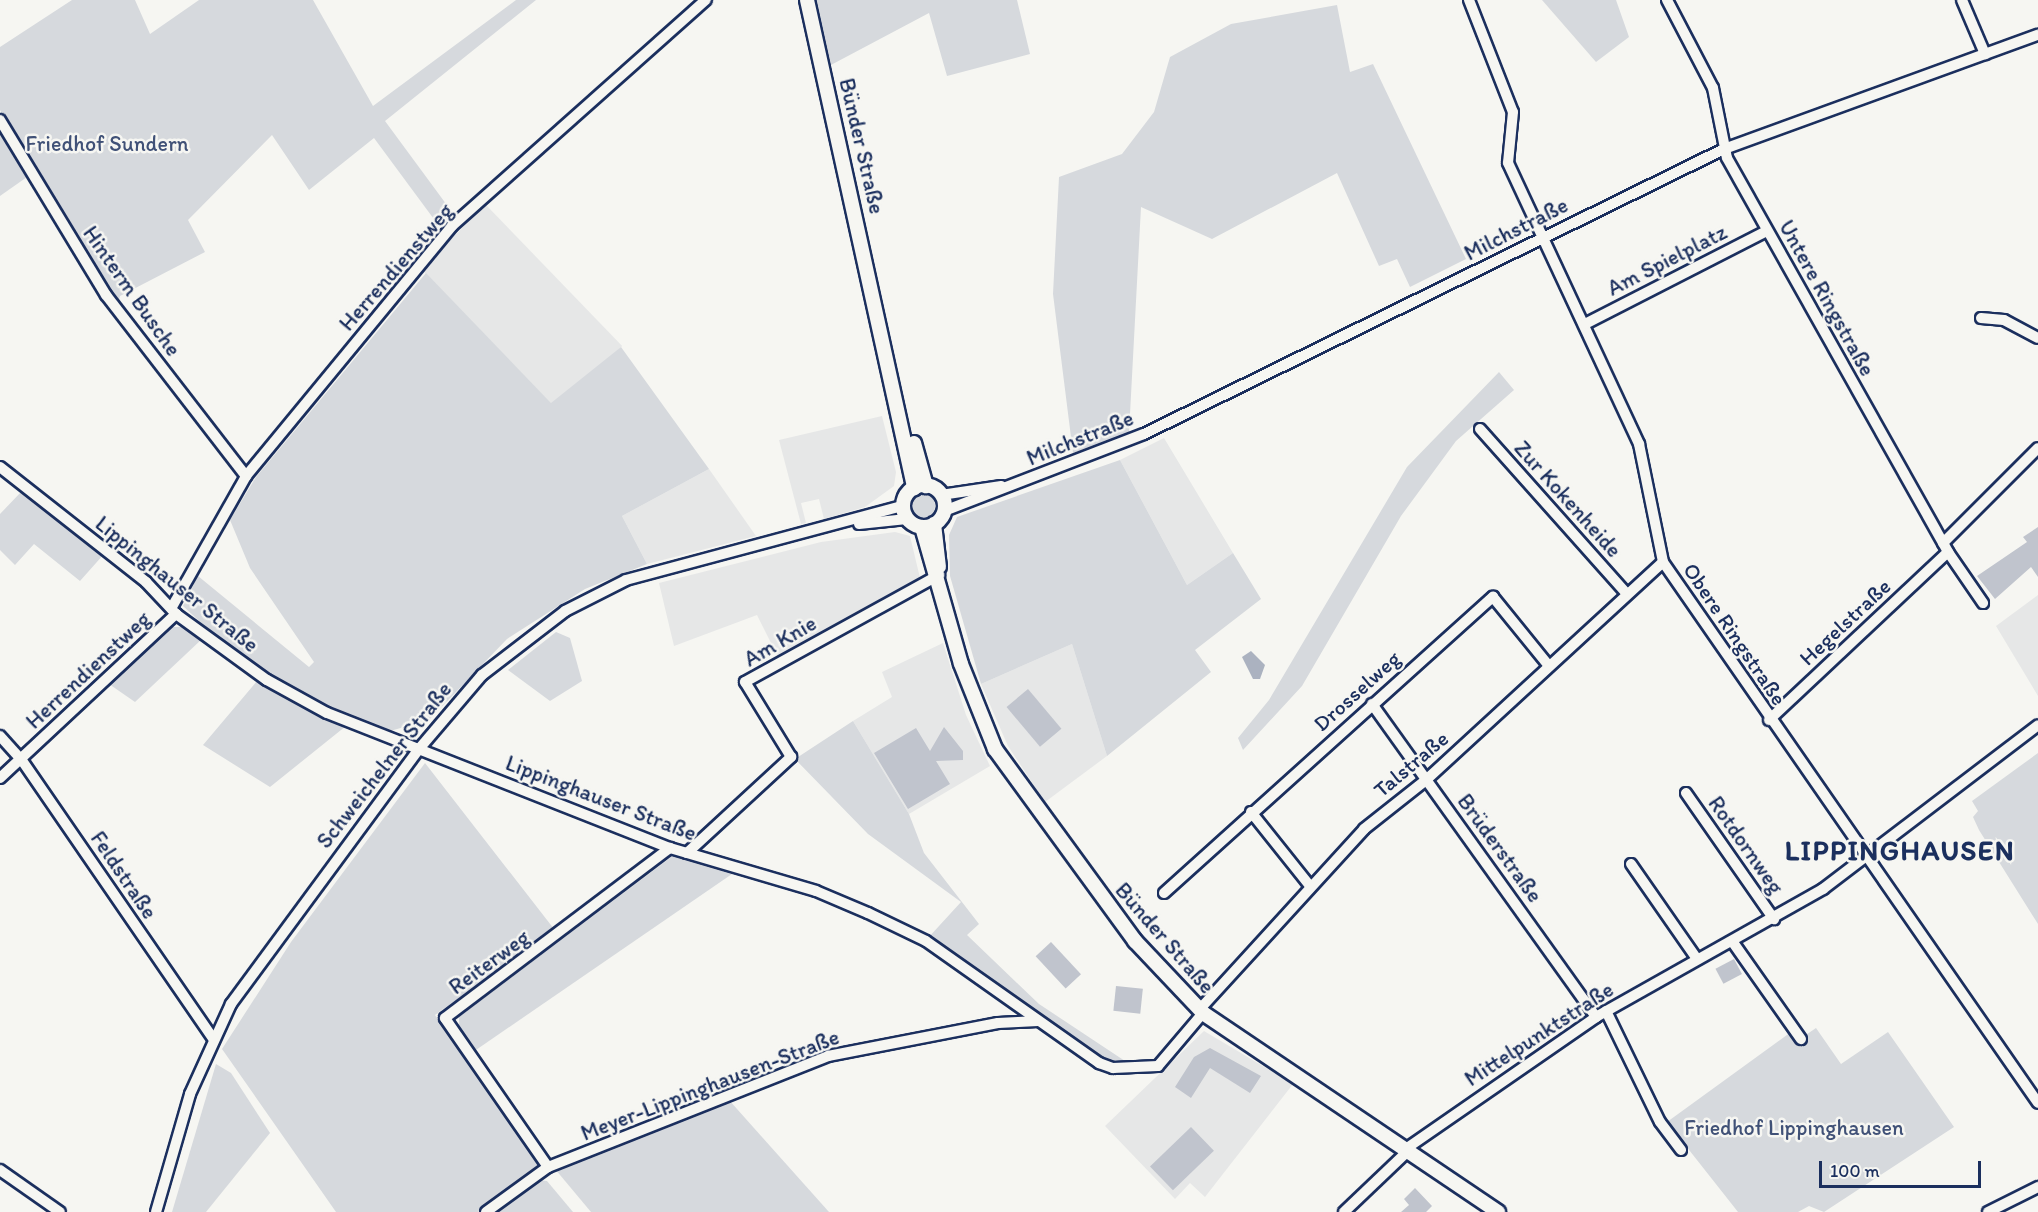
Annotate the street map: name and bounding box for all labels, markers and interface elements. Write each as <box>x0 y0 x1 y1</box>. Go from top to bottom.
street label: Bünder Straße <box>833 75 891 217</box>
park label: Friedhof Sundern <box>25 131 189 157</box>
street label: Milchstraße <box>1460 192 1572 266</box>
street label: Herrendienstweg <box>333 198 459 336</box>
street label: Untere Ringstraße <box>1773 216 1881 380</box>
street label: Am Spielplatz <box>1602 218 1732 302</box>
street label: Hinterm Busche <box>77 221 187 361</box>
street label: Milchstraße <box>1023 405 1137 471</box>
street label: Zur Kokenheide <box>1509 435 1627 563</box>
street label: Lippinghauser Straße <box>90 510 264 658</box>
street label: Obere Ringstraße <box>1678 558 1792 710</box>
street label: Hegelstraße <box>1794 573 1896 671</box>
street label: Herrendienstweg <box>20 606 156 734</box>
street label: Am Knie <box>739 610 821 672</box>
street label: Drosselweg <box>1308 645 1406 737</box>
street label: Schweichelner Straße <box>311 677 457 853</box>
street label: Talstraße <box>1368 725 1454 803</box>
street label: Lippinghauser Straße <box>502 750 700 846</box>
street label: Brüderstraße <box>1452 789 1548 907</box>
street label: Rotdornweg <box>1703 791 1789 899</box>
street label: Feldstraße <box>85 826 163 924</box>
district label: LIPPINGHAUSEN <box>1786 833 2014 867</box>
street label: Bünder Straße <box>1109 877 1221 999</box>
street label: Reiterweg <box>444 924 534 1000</box>
street label: Mittelpunktstraße <box>1460 976 1618 1092</box>
street label: Meyer-Lippinghausen-Straße <box>577 1023 843 1147</box>
park label: Friedhof Lippinghausen <box>1684 1115 1904 1141</box>
scale bar <box>1822 1149 1984 1187</box>
text: 100 m <box>1830 1160 1880 1182</box>

